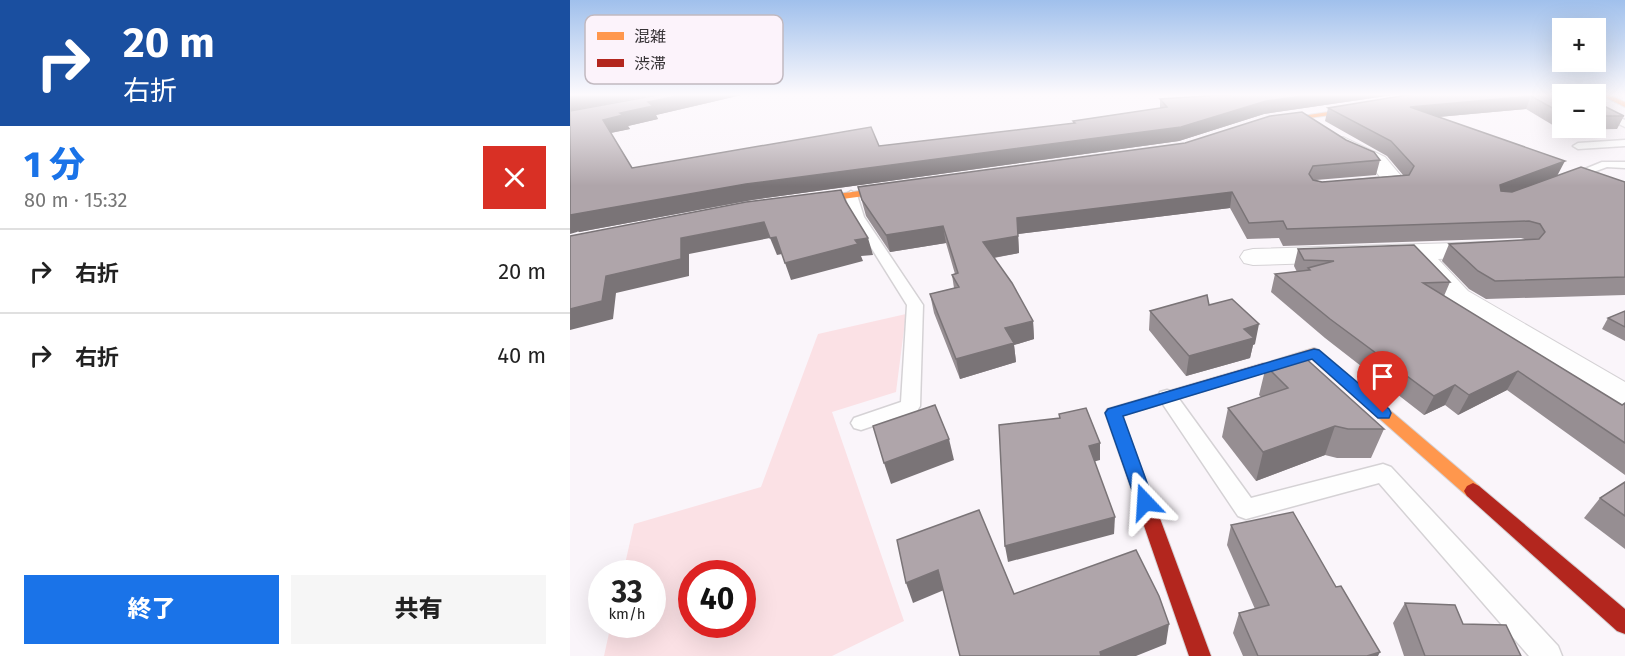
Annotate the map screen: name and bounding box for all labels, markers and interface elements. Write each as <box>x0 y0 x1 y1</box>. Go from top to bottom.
legend <box>585 15 783 84</box>
text: 20 m <box>123 18 215 68</box>
map controls <box>1552 18 1606 138</box>
button: + <box>1552 18 1606 72</box>
icon: right <box>24 24 102 102</box>
text: 混雑 <box>634 27 666 46</box>
text: 渋滞 <box>634 54 666 73</box>
text: 右折 <box>123 75 177 107</box>
button: − <box>1552 84 1606 138</box>
text: 1 分 <box>24 143 85 187</box>
button: close <box>483 146 546 209</box>
text: 80 m · 15:32 <box>24 188 127 212</box>
icon: right <box>24 255 57 288</box>
text: 20 m <box>498 258 546 285</box>
text: 右折 <box>75 260 119 287</box>
icon: right <box>24 339 57 372</box>
text: 40 m <box>497 342 546 369</box>
text: 右折 <box>75 344 119 371</box>
pin <box>1357 351 1408 413</box>
icon: arrive <box>1366 360 1399 393</box>
position arrow <box>1113 470 1177 534</box>
speed limit sign: 40 <box>678 560 756 638</box>
text: 33 <box>611 574 643 610</box>
button: 終了 <box>24 575 279 644</box>
button: 共有 <box>291 575 546 644</box>
text: km/h <box>608 605 646 623</box>

